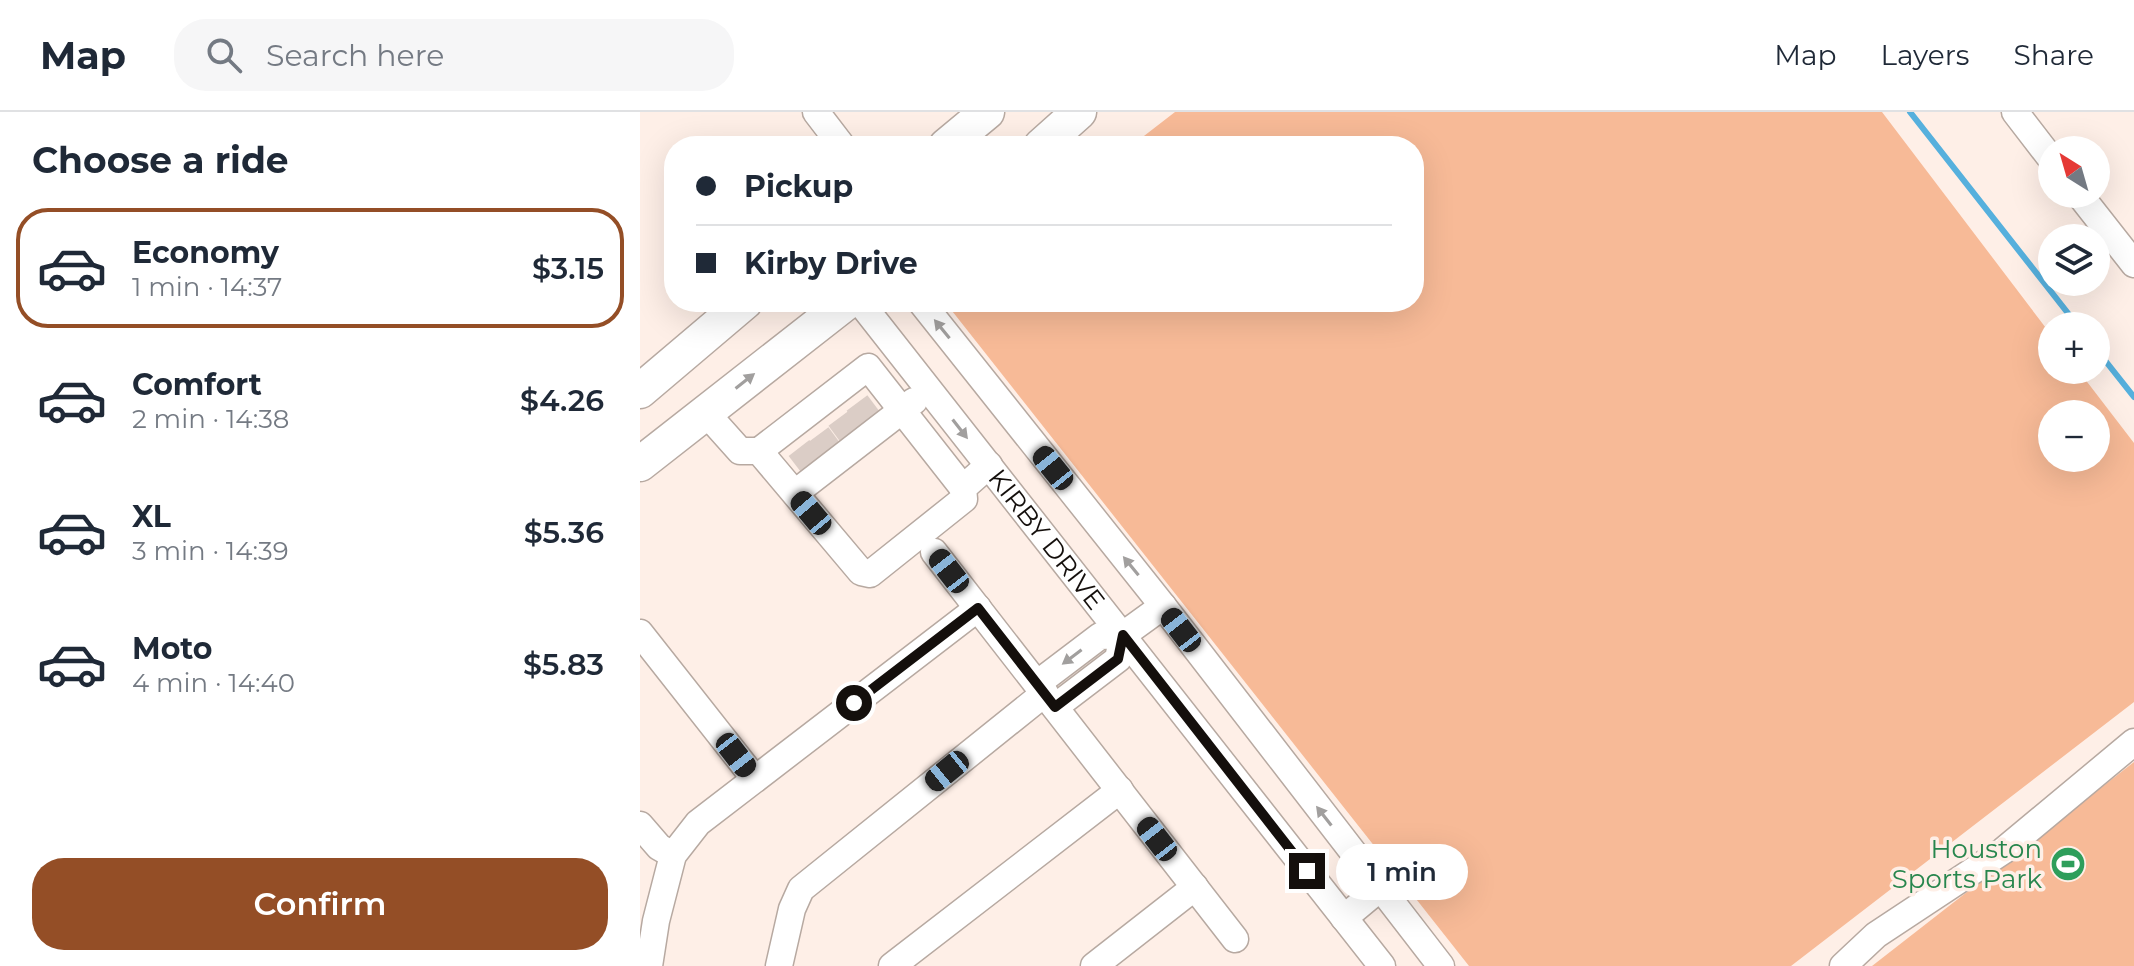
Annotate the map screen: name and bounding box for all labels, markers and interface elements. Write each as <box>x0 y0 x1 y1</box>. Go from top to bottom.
search box <box>174 19 734 91</box>
text: Map <box>40 32 126 79</box>
icon: search <box>202 33 246 77</box>
text: Search here <box>266 37 444 74</box>
text: Map <box>1774 38 1837 72</box>
text: Layers <box>1881 38 1970 72</box>
text: Share <box>2014 38 2094 72</box>
north arrow <box>2038 136 2110 208</box>
map controls <box>2038 136 2110 472</box>
text: Choose a ride <box>32 138 289 182</box>
text: Pickup <box>744 168 853 205</box>
button: layers <box>2038 224 2110 296</box>
icon: car <box>36 232 108 304</box>
text: Economy <box>132 234 279 271</box>
text: Kirby Drive <box>744 245 918 282</box>
text: $3.15 <box>532 250 604 287</box>
text: 1 min · 14:37 <box>132 271 282 303</box>
button: + <box>2038 312 2110 384</box>
one-way arrow <box>934 319 951 339</box>
icon: car <box>36 364 108 436</box>
text: Comfort <box>132 366 262 403</box>
one-way arrow <box>735 374 756 390</box>
text: $4.26 <box>520 382 604 419</box>
button: − <box>2038 400 2110 472</box>
text: 2 min · 14:38 <box>132 403 289 435</box>
one-way arrow <box>952 419 968 439</box>
car <box>1029 442 1077 494</box>
street label: KIRBY DRIVE <box>982 463 1112 616</box>
car <box>786 487 836 539</box>
icon: car <box>36 496 108 568</box>
text: XL <box>132 498 171 535</box>
text: $5.36 <box>524 514 604 551</box>
text: 3 min · 14:39 <box>132 535 289 567</box>
car <box>925 545 973 597</box>
one-way arrow <box>1123 556 1140 576</box>
car <box>1157 604 1205 656</box>
icon: car <box>36 628 108 700</box>
text: Moto <box>132 630 213 667</box>
text: $5.83 <box>523 646 604 683</box>
one-way arrow <box>1061 649 1082 664</box>
text: 4 min · 14:40 <box>132 667 295 699</box>
route start <box>836 685 872 721</box>
car <box>712 729 760 781</box>
car <box>921 747 973 795</box>
one-way arrow <box>1317 806 1333 826</box>
car <box>1133 813 1181 865</box>
place label: Houston Sports Park <box>1892 833 2042 895</box>
callout: 1 min <box>1335 843 1467 899</box>
sports icon: Houston Sports Park <box>2049 845 2087 883</box>
route end <box>1289 853 1325 889</box>
text: 1 min <box>1367 856 1437 888</box>
button: Confirm <box>32 858 608 950</box>

